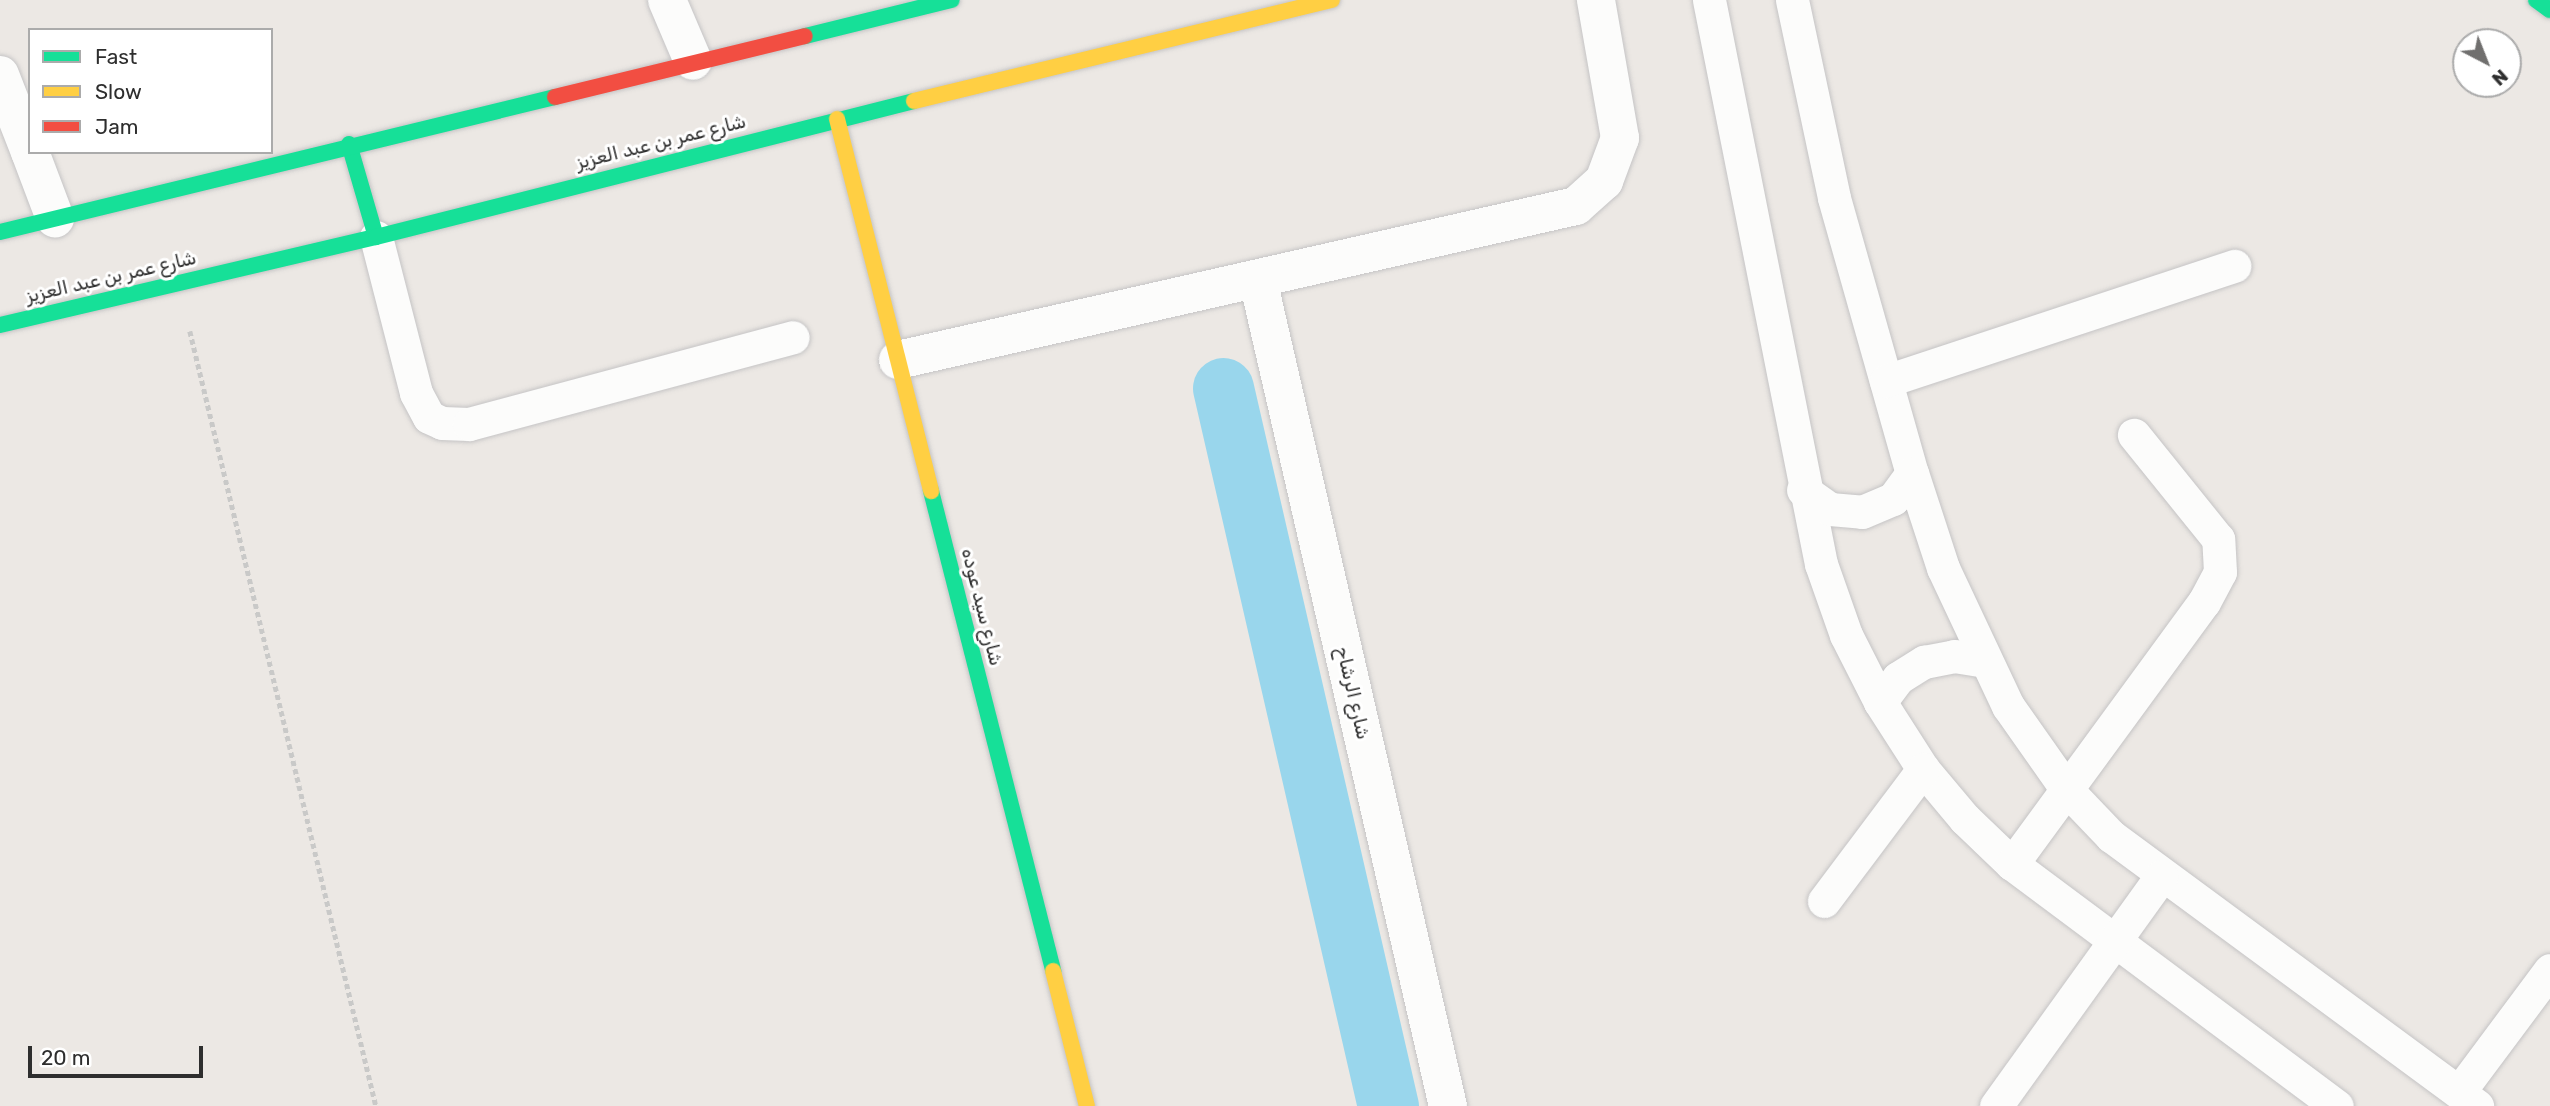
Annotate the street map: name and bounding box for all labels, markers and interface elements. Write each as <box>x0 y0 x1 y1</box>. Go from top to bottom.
legend <box>28 28 273 154</box>
north arrow <box>2452 28 2522 98</box>
text: Fast <box>95 44 137 69</box>
text: N <box>2487 64 2513 91</box>
text: Slow <box>95 79 142 104</box>
street label: شارع عمر بن عبد العزيز <box>574 110 748 174</box>
text: Jam <box>95 114 139 139</box>
street label: شارع عمر بن عبد العزيز <box>24 246 198 308</box>
street label: شارع سيد عوده <box>956 546 1008 668</box>
street label: شارع الرشاح <box>1331 644 1375 742</box>
scale bar <box>32 1032 206 1076</box>
text: 20 m <box>41 1045 90 1070</box>

